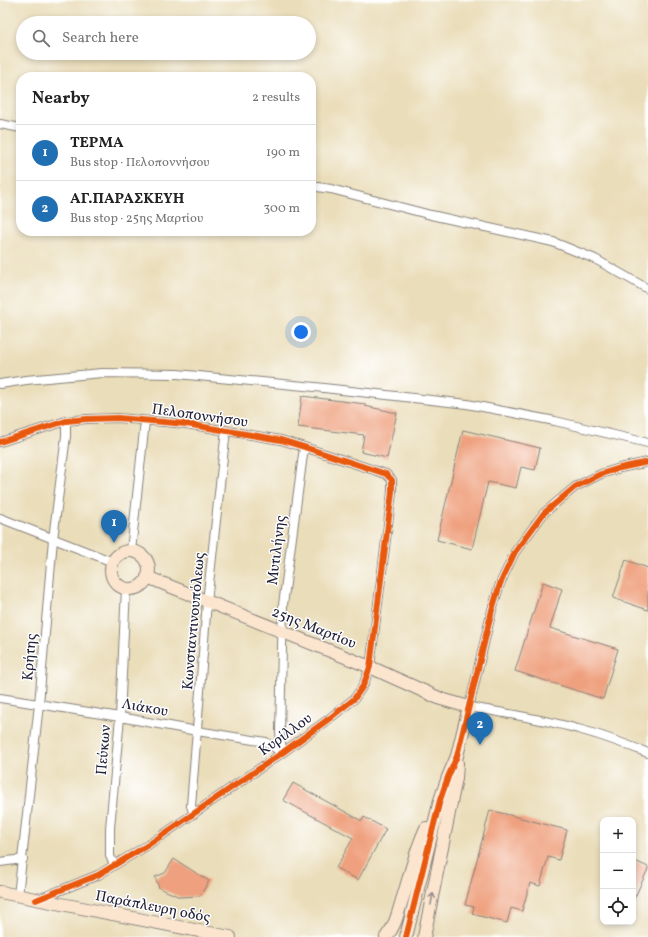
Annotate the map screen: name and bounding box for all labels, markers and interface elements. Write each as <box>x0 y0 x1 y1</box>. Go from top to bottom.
search box <box>16 16 316 60</box>
icon: search <box>30 27 52 49</box>
text: Search here <box>62 28 139 49</box>
text: Nearby <box>32 87 90 110</box>
text: 2 results <box>252 89 300 107</box>
text: ΤΕΡΜΑ <box>70 133 124 154</box>
text: 1 <box>42 144 48 162</box>
text: 190 m <box>266 144 300 162</box>
text: Bus stop · Πελοποννήσου <box>70 154 210 172</box>
text: ΑΓ.ΠΑΡΑΣΚΕΥΗ <box>70 189 184 210</box>
text: 2 <box>42 200 48 218</box>
text: 300 m <box>264 200 300 218</box>
text: Bus stop · 25ης Μαρτίου <box>70 210 203 228</box>
your location <box>291 322 311 342</box>
street label: Πελοποννήσου <box>150 399 249 434</box>
pin: 1 <box>101 510 127 543</box>
street label: Μυτιλήνης <box>263 514 292 586</box>
street label: Κωνσταντινουπόλεως <box>178 551 211 691</box>
street label: 25ης Μαρτίου <box>268 602 359 655</box>
street label: Κρήτης <box>18 632 43 682</box>
street label: Λιάκου <box>120 694 170 723</box>
street label: Κυρίλλου <box>255 709 317 762</box>
pin: 2 <box>467 712 493 745</box>
street label: Πεύκων <box>92 724 117 776</box>
map controls <box>600 817 636 925</box>
button: + <box>600 817 636 853</box>
button: − <box>600 853 636 889</box>
street label: Παράπλευρη οδός <box>93 886 212 929</box>
button: locate <box>600 889 636 925</box>
one-way arrow <box>428 893 436 906</box>

